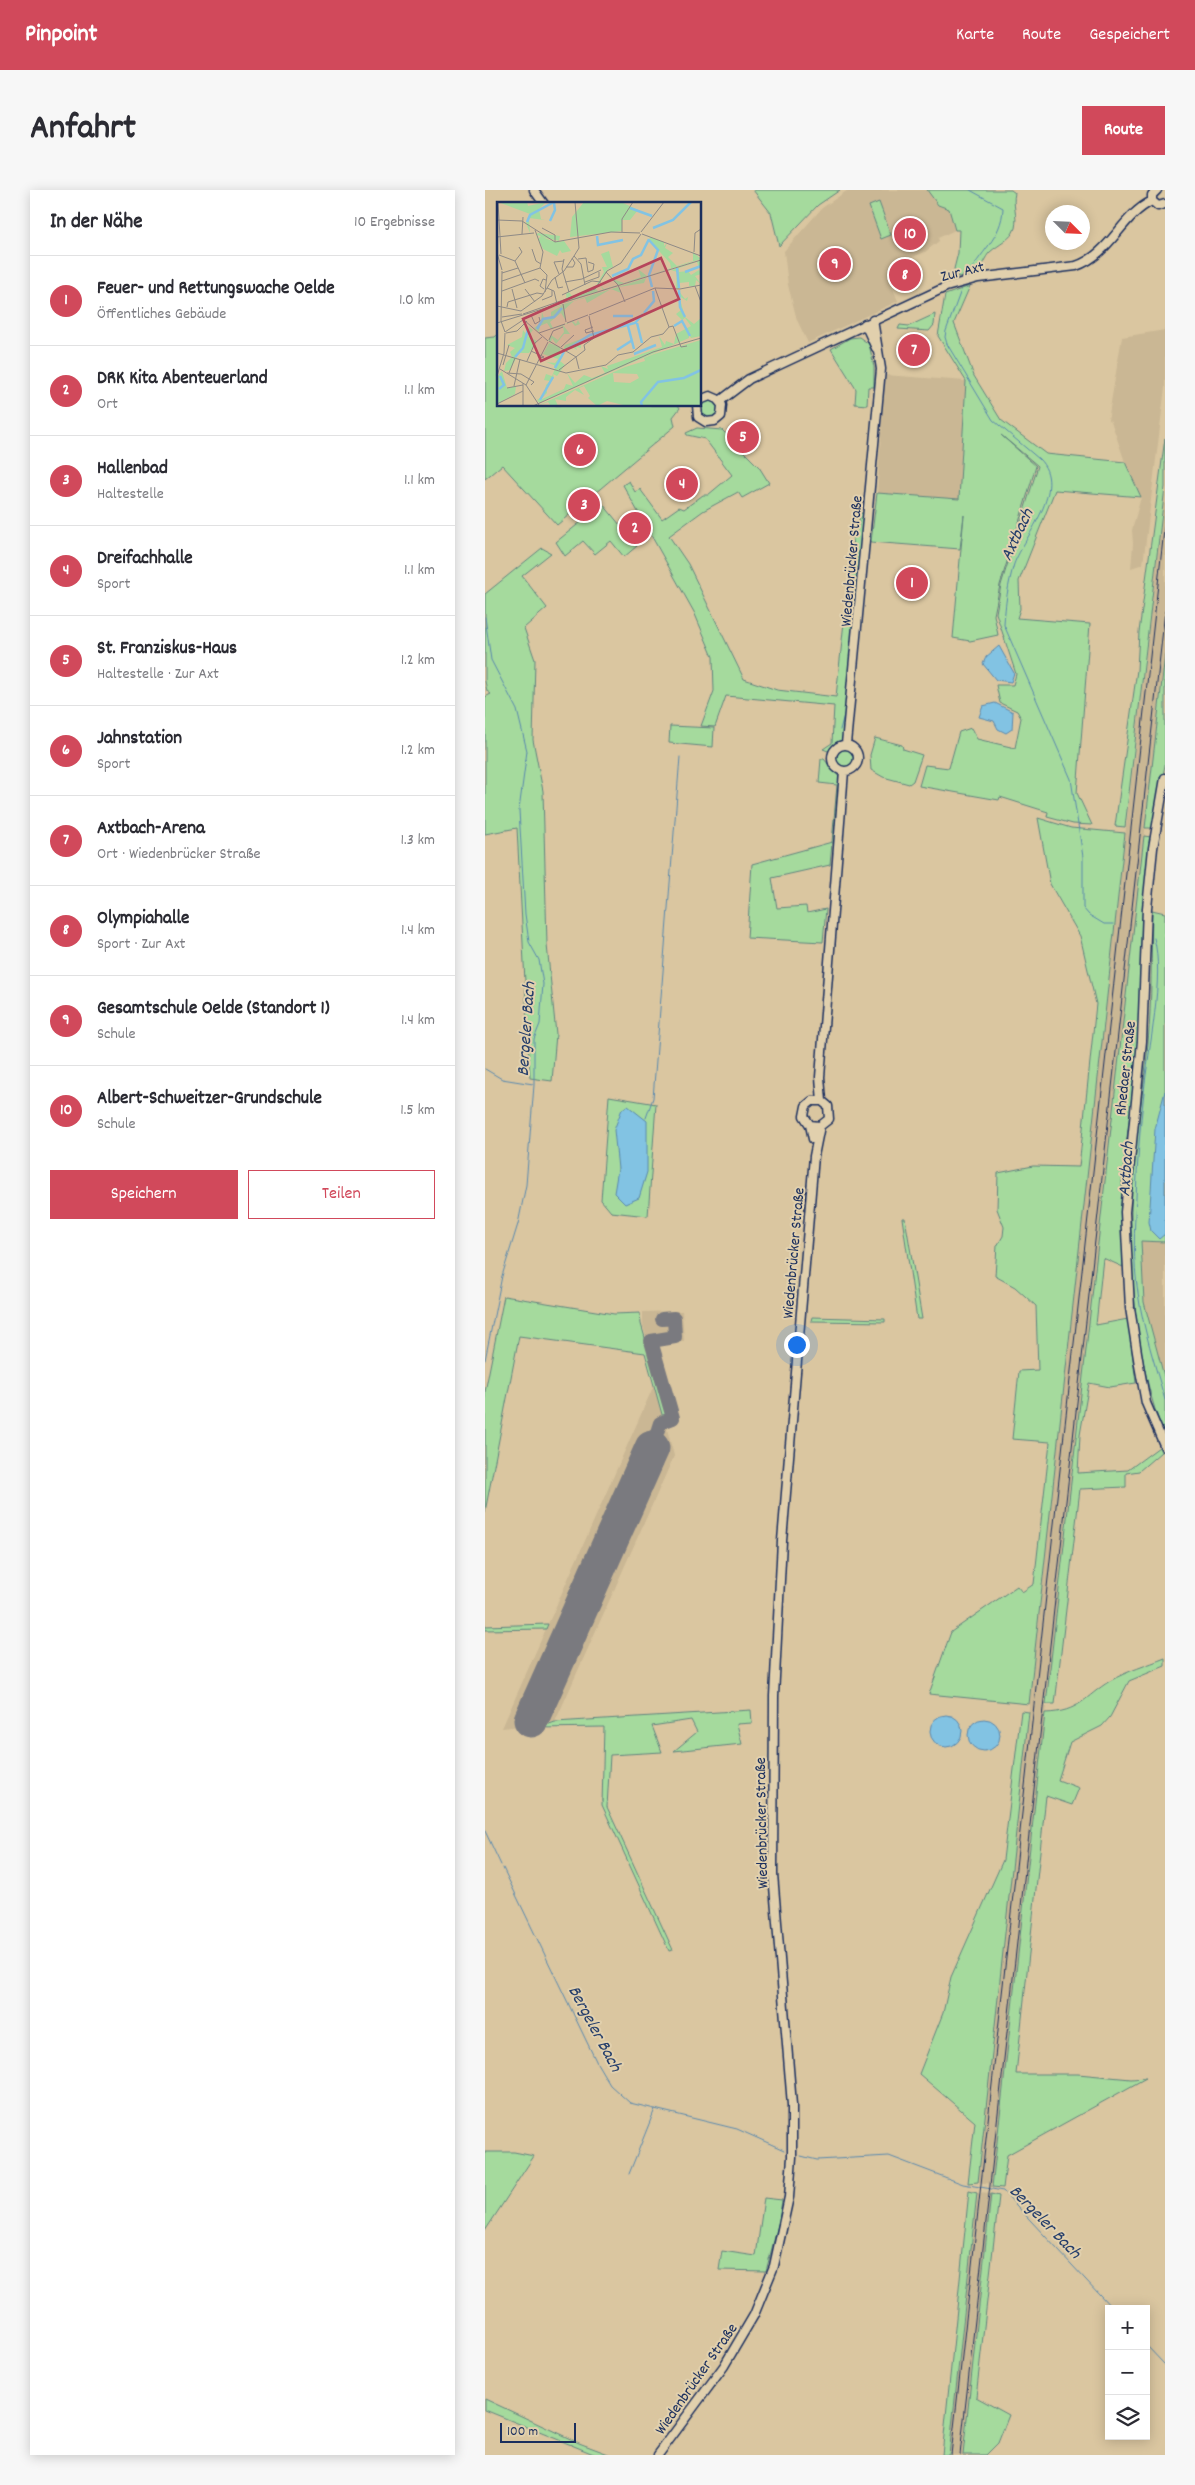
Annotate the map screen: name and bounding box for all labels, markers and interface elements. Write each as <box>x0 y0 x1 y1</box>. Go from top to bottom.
text: Pinpoint <box>25 18 97 52</box>
text: Karte <box>956 23 994 48</box>
text: Route <box>1022 23 1061 48</box>
text: Gespeichert <box>1089 23 1170 48</box>
text: Anfahrt <box>30 105 136 155</box>
button: Route <box>1082 106 1165 155</box>
inset map <box>497 202 701 406</box>
north arrow <box>1045 205 1090 250</box>
text: In der Nähe <box>50 208 142 238</box>
text: 10 Ergebnisse <box>354 211 435 234</box>
pin: 10 <box>894 215 926 253</box>
pin: 9 <box>819 245 851 283</box>
pin: 8 <box>889 256 921 294</box>
street label: Zur Axt <box>938 256 987 289</box>
text: Feuer- und Rettungswache Oelde <box>97 276 335 303</box>
text: 1 <box>64 289 68 312</box>
text: 1.0 km <box>399 289 435 312</box>
text: Öffentliches Gebäude <box>97 303 226 326</box>
pin: 7 <box>898 331 930 369</box>
text: DRK Kita Abenteuerland <box>97 366 268 393</box>
text: 2 <box>63 379 70 402</box>
text: 1.1 km <box>404 379 435 402</box>
text: Ort <box>97 393 118 416</box>
pin: 5 <box>727 418 759 456</box>
pin: 6 <box>564 431 596 469</box>
text: Hallenbad <box>97 456 168 483</box>
pin: 4 <box>666 465 698 503</box>
text: 3 <box>62 469 70 492</box>
text: 1.1 km <box>404 469 435 492</box>
text: Haltestelle <box>97 483 164 506</box>
pin: 3 <box>568 486 600 524</box>
street label: Wiedenbrücker Straße <box>835 495 870 628</box>
water label: Axtbach <box>995 504 1042 565</box>
pin: 2 <box>619 509 651 547</box>
text: Dreifachhalle <box>97 546 193 573</box>
text: 4 <box>63 559 69 582</box>
text: 1.1 km <box>404 559 435 582</box>
pin: 1 <box>896 564 928 602</box>
text: Sport <box>97 573 130 596</box>
text: St. Franziskus-Haus <box>97 636 237 663</box>
text: 5 <box>62 649 70 672</box>
text: 1.2 km <box>401 649 435 672</box>
text: Haltestelle · Zur Axt <box>97 663 219 686</box>
text: Jahnstation <box>97 726 182 753</box>
text: 6 <box>62 739 70 762</box>
text: 1.2 km <box>401 739 435 762</box>
text: Sport <box>97 753 130 776</box>
text: Axtbach-Arena <box>97 816 205 843</box>
text: 7 <box>63 829 69 852</box>
text: 1.3 km <box>401 829 435 852</box>
text: Ort · Wiedenbrücker Straße <box>97 843 261 866</box>
text: Olympiahalle <box>97 906 189 933</box>
text: 8 <box>63 919 69 942</box>
text: 1.4 km <box>401 919 435 942</box>
text: Sport · Zur Axt <box>97 933 186 956</box>
water label: Bergeler Bach <box>512 980 543 1077</box>
text: Gesamtschule Oelde (Standort 1) <box>97 996 330 1023</box>
text: 9 <box>62 1009 70 1032</box>
text: 1.4 km <box>401 1009 435 1032</box>
street label: Rhedaer Straße <box>1110 1020 1143 1117</box>
text: Schule <box>97 1023 136 1046</box>
text: Albert-Schweitzer-Grundschule <box>97 1086 322 1113</box>
text: 10 <box>60 1099 72 1122</box>
text: 1.5 km <box>400 1099 435 1122</box>
text: Schule <box>97 1113 136 1136</box>
water label: Axtbach <box>1113 1140 1142 1197</box>
button: Speichern <box>50 1170 238 1219</box>
button: Teilen <box>248 1170 435 1219</box>
street label: Wiedenbrücker Straße <box>777 1187 812 1320</box>
your location <box>784 1332 810 1358</box>
street label: Wiedenbrücker Straße <box>750 1757 775 1889</box>
water label: Bergeler Bach <box>561 1982 627 2077</box>
water label: Bergeler Bach <box>1002 2180 1086 2266</box>
map controls <box>1105 2305 1150 2440</box>
button: + <box>1105 2305 1150 2350</box>
street label: Wiedenbrücker Straße <box>650 2319 744 2440</box>
button: − <box>1105 2350 1150 2395</box>
button: layers <box>1105 2395 1150 2440</box>
scale bar <box>500 2420 576 2443</box>
text: 100 m <box>507 2422 538 2442</box>

